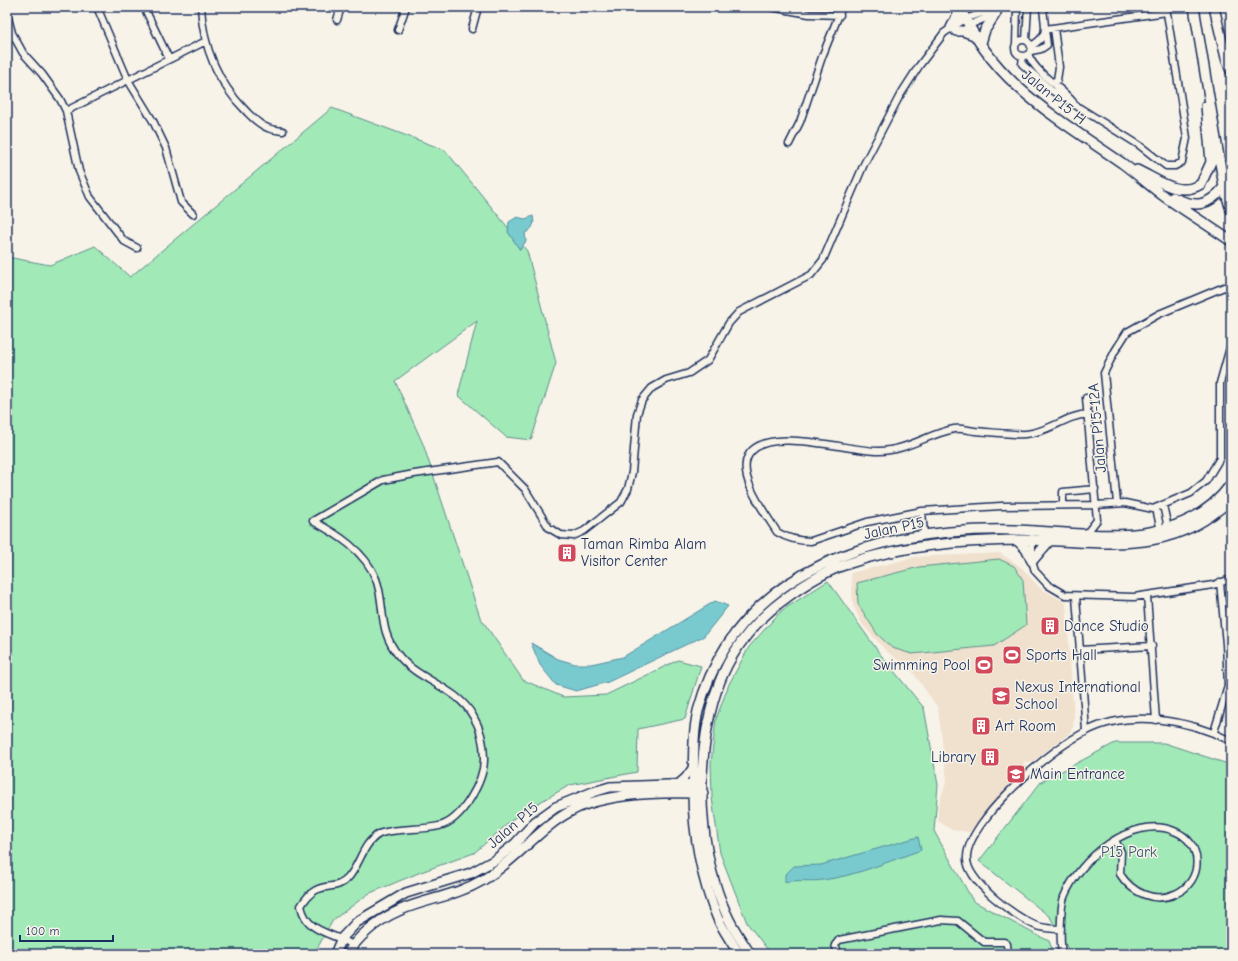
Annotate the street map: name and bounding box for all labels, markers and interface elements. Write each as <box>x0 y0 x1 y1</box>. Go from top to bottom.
street label: Jalan P15 H <box>1018 66 1090 128</box>
street label: Jalan P15-12A <box>1084 382 1110 474</box>
street label: Jalan P15 <box>862 513 926 543</box>
place label: Taman Rimba Alam Visitor Center <box>581 535 706 570</box>
building icon: Taman Rimba Alam Visitor Center <box>556 542 578 564</box>
building icon: Dance Studio <box>1039 615 1061 637</box>
place label: Dance Studio <box>1064 617 1149 635</box>
sports icon: Sports Hall <box>1001 644 1023 666</box>
place label: Sports Hall <box>1026 646 1097 664</box>
sports icon: Swimming Pool <box>973 654 995 676</box>
place label: Swimming Pool <box>873 656 970 674</box>
place label: Nexus International School <box>1015 678 1141 713</box>
school or university icon: Nexus International School <box>990 685 1012 707</box>
building icon: Art Room <box>970 715 992 737</box>
place label: Art Room <box>995 717 1056 735</box>
building icon: Library <box>979 746 1001 768</box>
place label: Library <box>931 748 976 766</box>
school or university icon: Main Entrance <box>1005 763 1027 785</box>
place label: Main Entrance <box>1030 765 1126 783</box>
street label: Jalan P15 <box>484 798 542 852</box>
park label: P15 Park <box>1101 843 1158 861</box>
scale bar <box>20 917 113 943</box>
text: 100 m <box>26 924 59 938</box>

